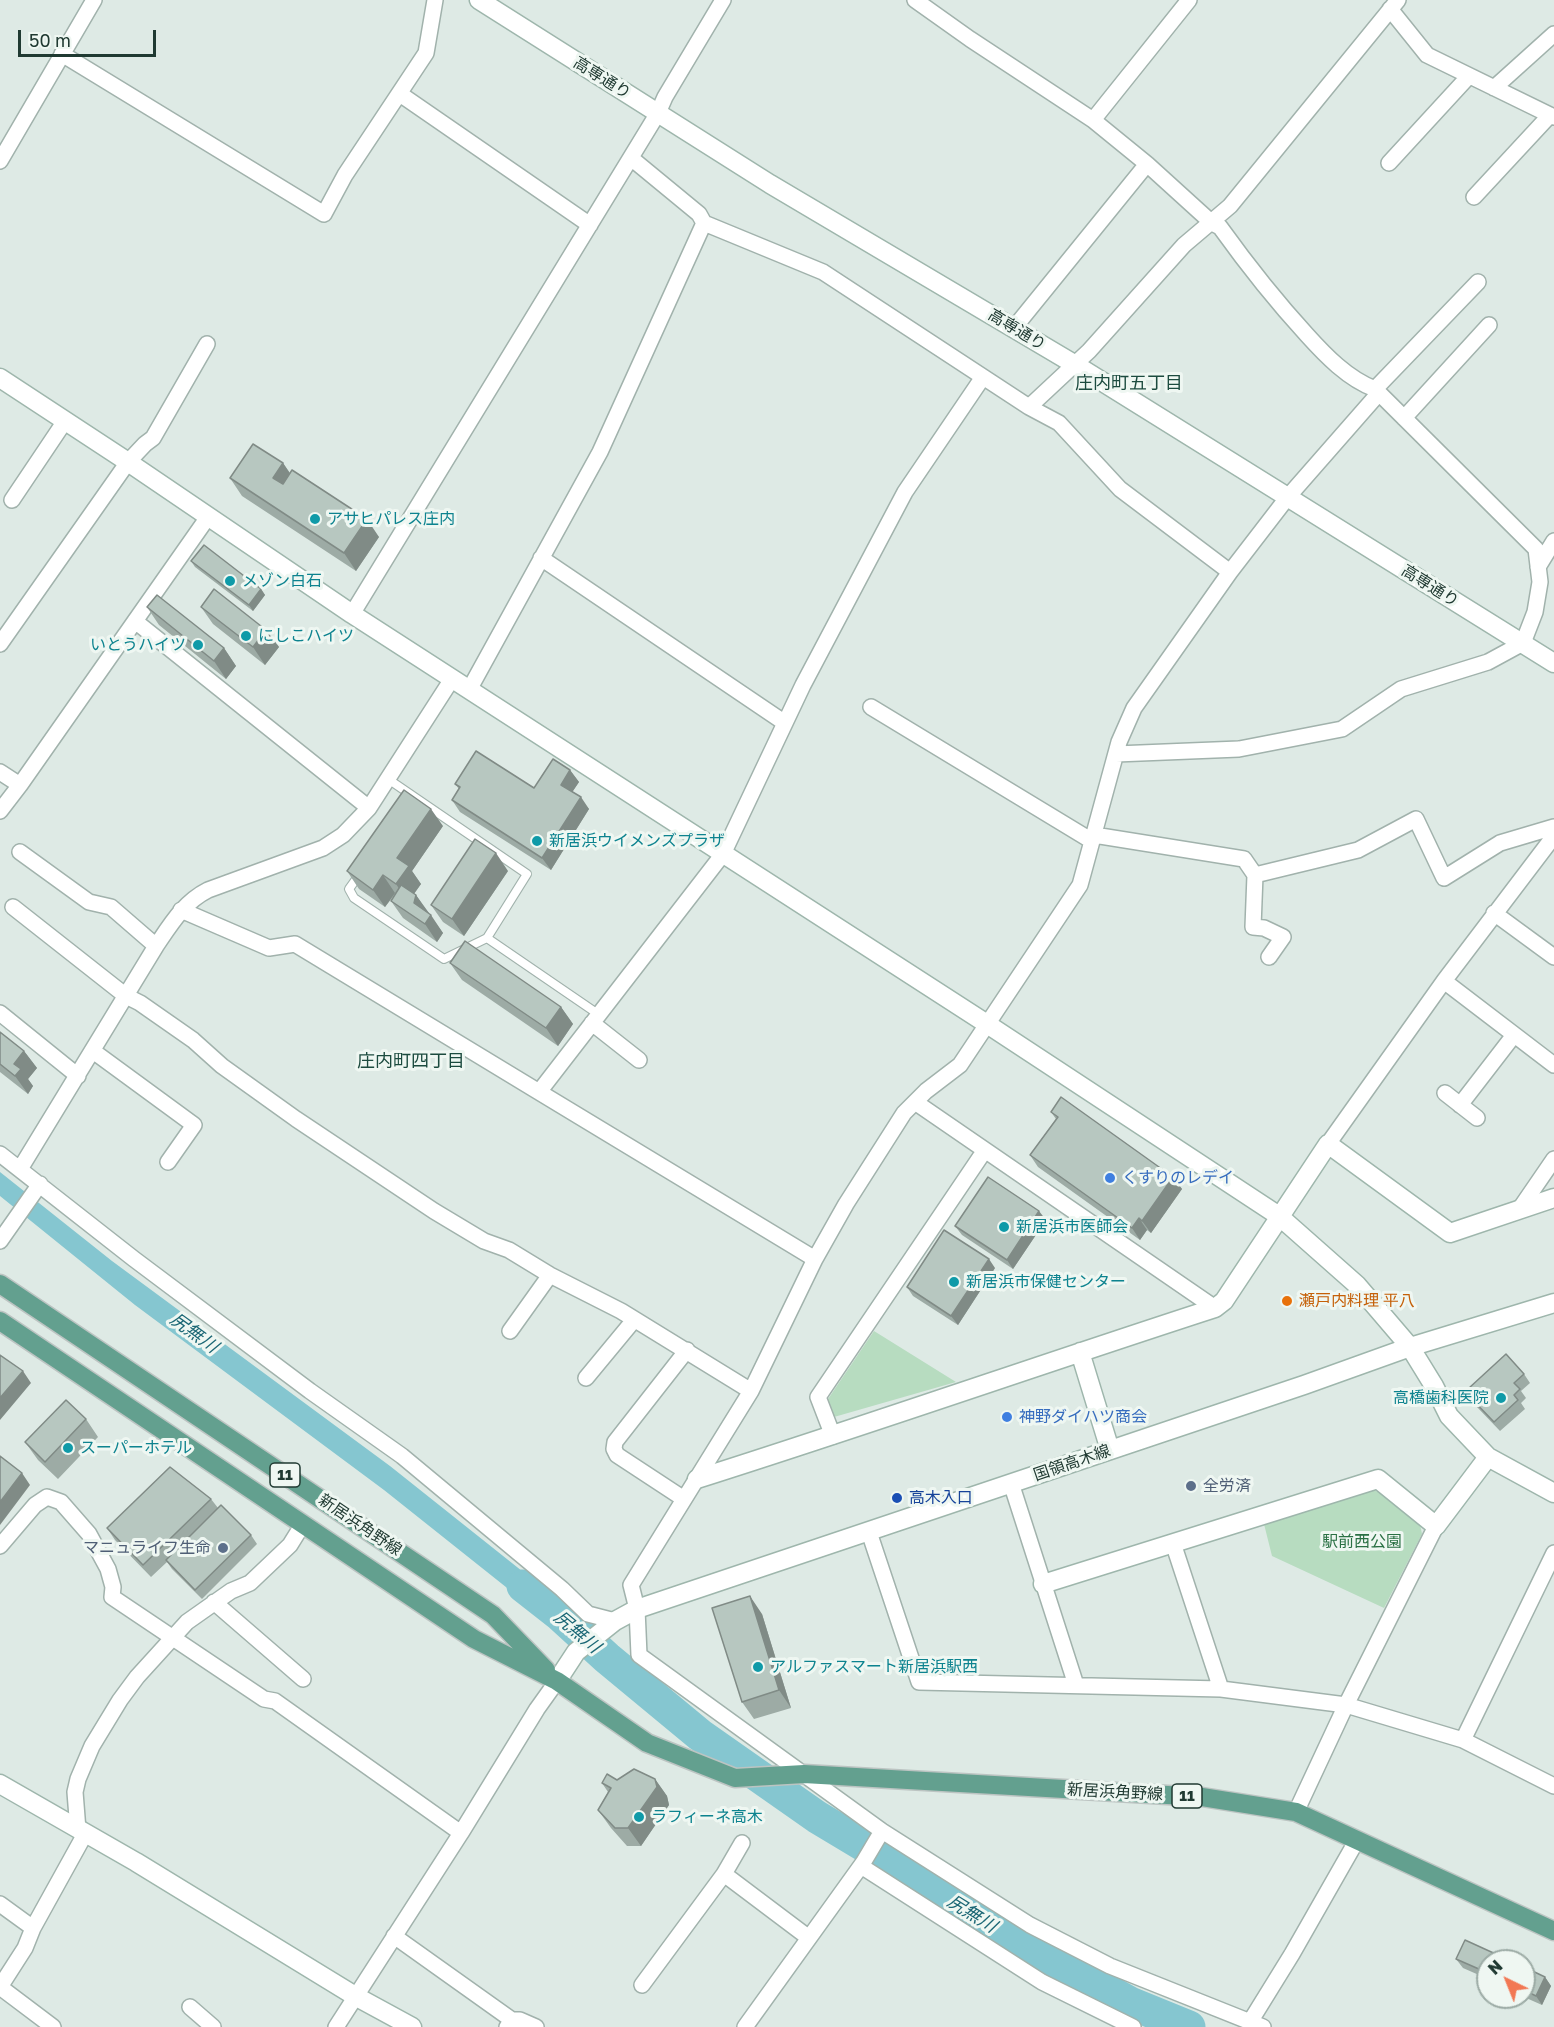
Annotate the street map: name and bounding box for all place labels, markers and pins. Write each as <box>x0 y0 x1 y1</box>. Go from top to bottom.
place label: アサヒパレス庄内 <box>327 509 455 529</box>
marker: アサヒパレス庄内 <box>308 512 322 526</box>
place label: メゾン白石 <box>242 571 322 591</box>
marker: メゾン白石 <box>223 574 237 588</box>
place label: にしこハイツ <box>258 626 354 646</box>
marker: にしこハイツ <box>239 629 253 643</box>
place label: いとうハイツ <box>90 635 186 655</box>
marker: いとうハイツ <box>191 638 205 652</box>
place label: 新居浜ウイメンズプラザ <box>549 831 725 851</box>
marker: 新居浜ウイメンズプラザ <box>530 834 544 848</box>
place label: くすりのレデイ <box>1122 1168 1234 1188</box>
marker: くすりのレデイ <box>1103 1171 1117 1185</box>
place label: 新居浜市医師会 <box>1016 1217 1128 1237</box>
marker: 新居浜市医師会 <box>997 1220 1011 1234</box>
place label: 新居浜市保健センター <box>966 1272 1126 1292</box>
marker: 新居浜市保健センター <box>947 1275 961 1289</box>
place label: 瀬戸内料理 平八 <box>1299 1291 1415 1311</box>
marker: 瀬戸内料理 平八 <box>1280 1294 1294 1308</box>
place label: 高橋歯科医院 <box>1393 1388 1489 1408</box>
marker: 高橋歯科医院 <box>1494 1391 1508 1405</box>
place label: 神野ダイハツ商会 <box>1019 1407 1147 1427</box>
marker: 神野ダイハツ商会 <box>1000 1410 1014 1424</box>
place label: スーパーホテル <box>80 1438 192 1458</box>
marker: スーパーホテル <box>61 1441 75 1455</box>
place label: 全労済 <box>1203 1476 1251 1496</box>
marker: 全労済 <box>1184 1479 1198 1493</box>
place label: 高木入口 <box>909 1488 973 1508</box>
marker: 高木入口 <box>890 1491 904 1505</box>
place label: マニュライフ生命 <box>83 1538 211 1558</box>
marker: マニュライフ生命 <box>216 1541 230 1555</box>
place label: アルファスマート新居浜駅西 <box>770 1657 978 1677</box>
marker: アルファスマート新居浜駅西 <box>751 1660 765 1674</box>
place label: ラフィーネ高木 <box>651 1807 763 1827</box>
marker: ラフィーネ高木 <box>632 1810 646 1824</box>

